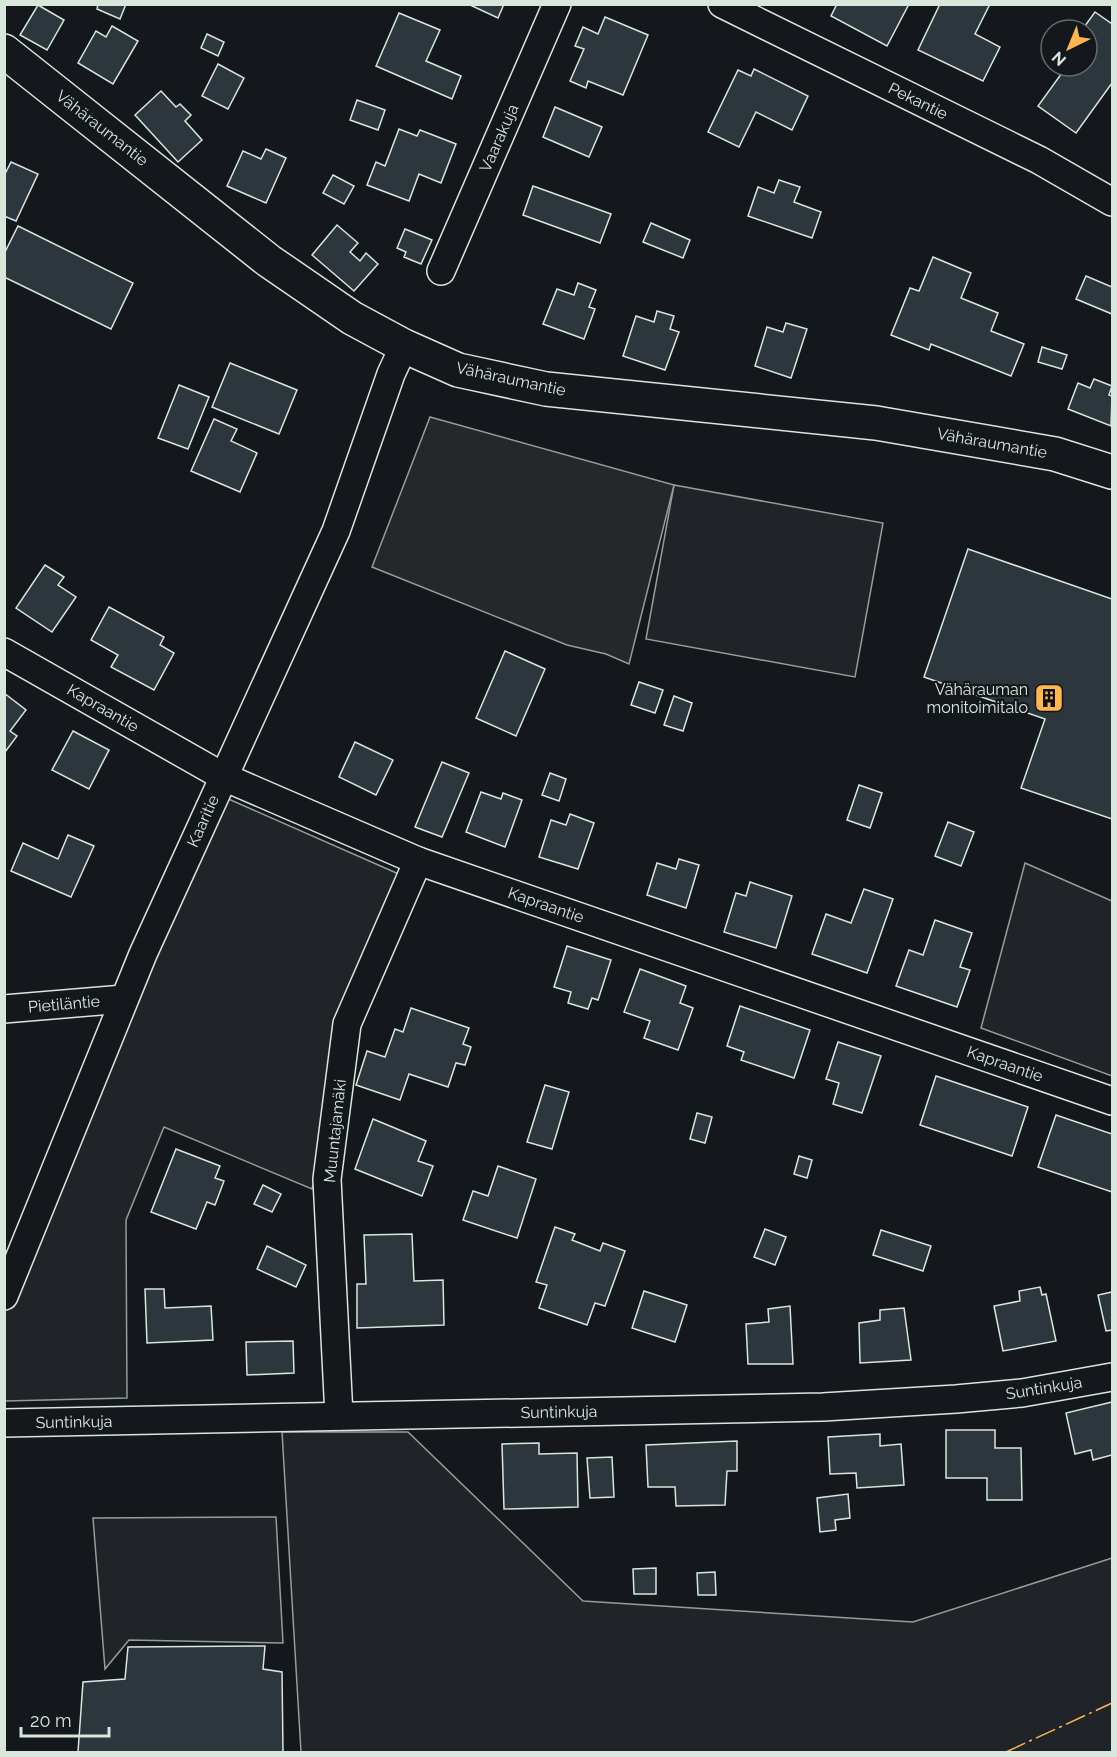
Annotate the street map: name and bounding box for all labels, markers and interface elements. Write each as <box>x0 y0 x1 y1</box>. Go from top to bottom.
north arrow <box>1039 18 1099 78</box>
text: N <box>1048 47 1070 70</box>
street label: Pekantie <box>885 78 951 124</box>
street label: Vähäraumantie <box>52 86 152 170</box>
street label: Vaarakuja <box>476 101 522 175</box>
street label: Vähäraumantie <box>454 358 568 400</box>
street label: Vähäraumantie <box>935 424 1049 462</box>
street label: Kapraantie <box>64 680 142 736</box>
place label: Vähärauman monitoimitalo <box>927 680 1028 717</box>
building icon: Vähärauman monitoimitalo <box>1033 682 1065 714</box>
street label: Kaaritie <box>183 792 223 850</box>
street label: Kapraantie <box>505 883 587 927</box>
street label: Pietiläntie <box>27 991 101 1017</box>
street label: Kapraantie <box>964 1042 1046 1086</box>
street label: Muuntajamäki <box>320 1078 350 1184</box>
street label: Suntinkuja <box>1005 1373 1083 1403</box>
street label: Suntinkuja <box>520 1402 598 1422</box>
street label: Suntinkuja <box>35 1412 113 1432</box>
scale bar <box>21 1700 110 1738</box>
text: 20 m <box>30 1710 72 1731</box>

